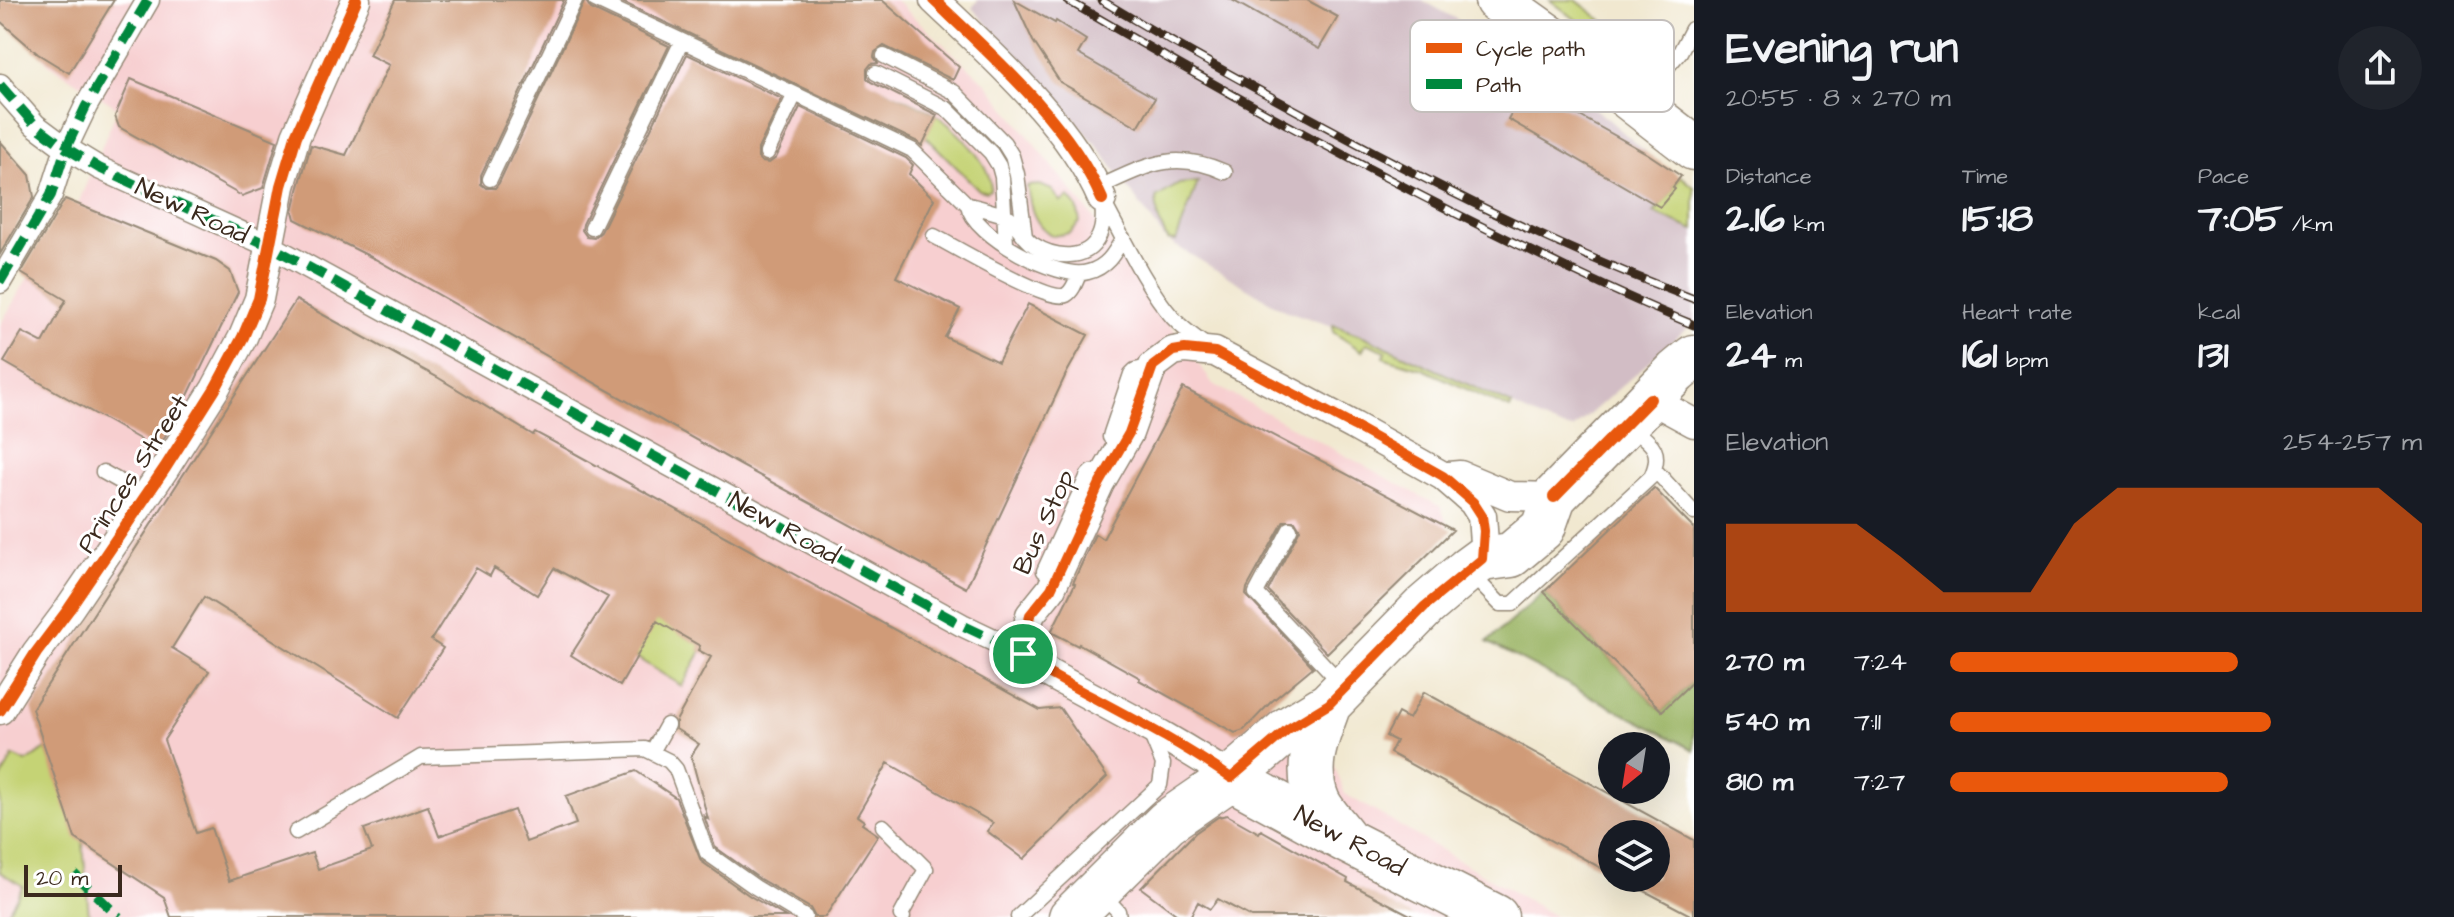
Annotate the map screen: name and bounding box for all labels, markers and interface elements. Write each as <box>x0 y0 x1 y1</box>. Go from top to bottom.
text: Evening run <box>1726 19 1958 80</box>
legend <box>1410 20 1674 112</box>
button: share <box>2338 26 2422 110</box>
text: Cycle path <box>1476 34 1585 66</box>
text: Path <box>1476 70 1521 101</box>
text: 20:55 · 8 × 270 m <box>1726 80 1951 116</box>
text: Distance <box>1726 161 1812 192</box>
text: Time <box>1962 161 2008 192</box>
text: Pace <box>2198 161 2249 192</box>
street label: New Road <box>129 169 255 253</box>
text: 2.16 <box>1726 192 1785 247</box>
text: 15:18 <box>1962 192 2033 247</box>
text: 7:05 <box>2198 192 2283 247</box>
text: km <box>1785 209 1824 240</box>
text: /km <box>2283 209 2332 240</box>
text: Elevation <box>1726 297 1813 328</box>
text: Heart rate <box>1962 297 2072 328</box>
text: kcal <box>2198 297 2240 328</box>
text: 24 <box>1726 328 1776 383</box>
text: 161 <box>1962 328 1997 383</box>
text: 131 <box>2198 328 2229 383</box>
text: m <box>1776 345 1802 376</box>
text: bpm <box>1997 345 2048 376</box>
street label: Princes Street <box>68 387 198 560</box>
text: Elevation <box>1726 424 1828 460</box>
text: 254–257 m <box>2283 424 2422 460</box>
street label: Bus Stop <box>1004 464 1084 580</box>
street label: New Road <box>722 483 846 573</box>
pin <box>989 620 1057 688</box>
icon: arrive <box>1001 632 1045 676</box>
text: 270 m <box>1726 644 1804 680</box>
text: 7:24 <box>1854 644 1907 680</box>
text: 540 m <box>1726 704 1809 740</box>
text: 7:11 <box>1854 704 1881 740</box>
north arrow <box>1598 732 1670 804</box>
map controls <box>1598 732 1670 892</box>
text: 810 m <box>1726 764 1793 800</box>
text: 7:27 <box>1854 764 1905 800</box>
street label: New Road <box>1288 797 1412 885</box>
button: layers <box>1598 820 1670 892</box>
scale bar <box>24 861 122 897</box>
text: 20 m <box>36 863 88 894</box>

